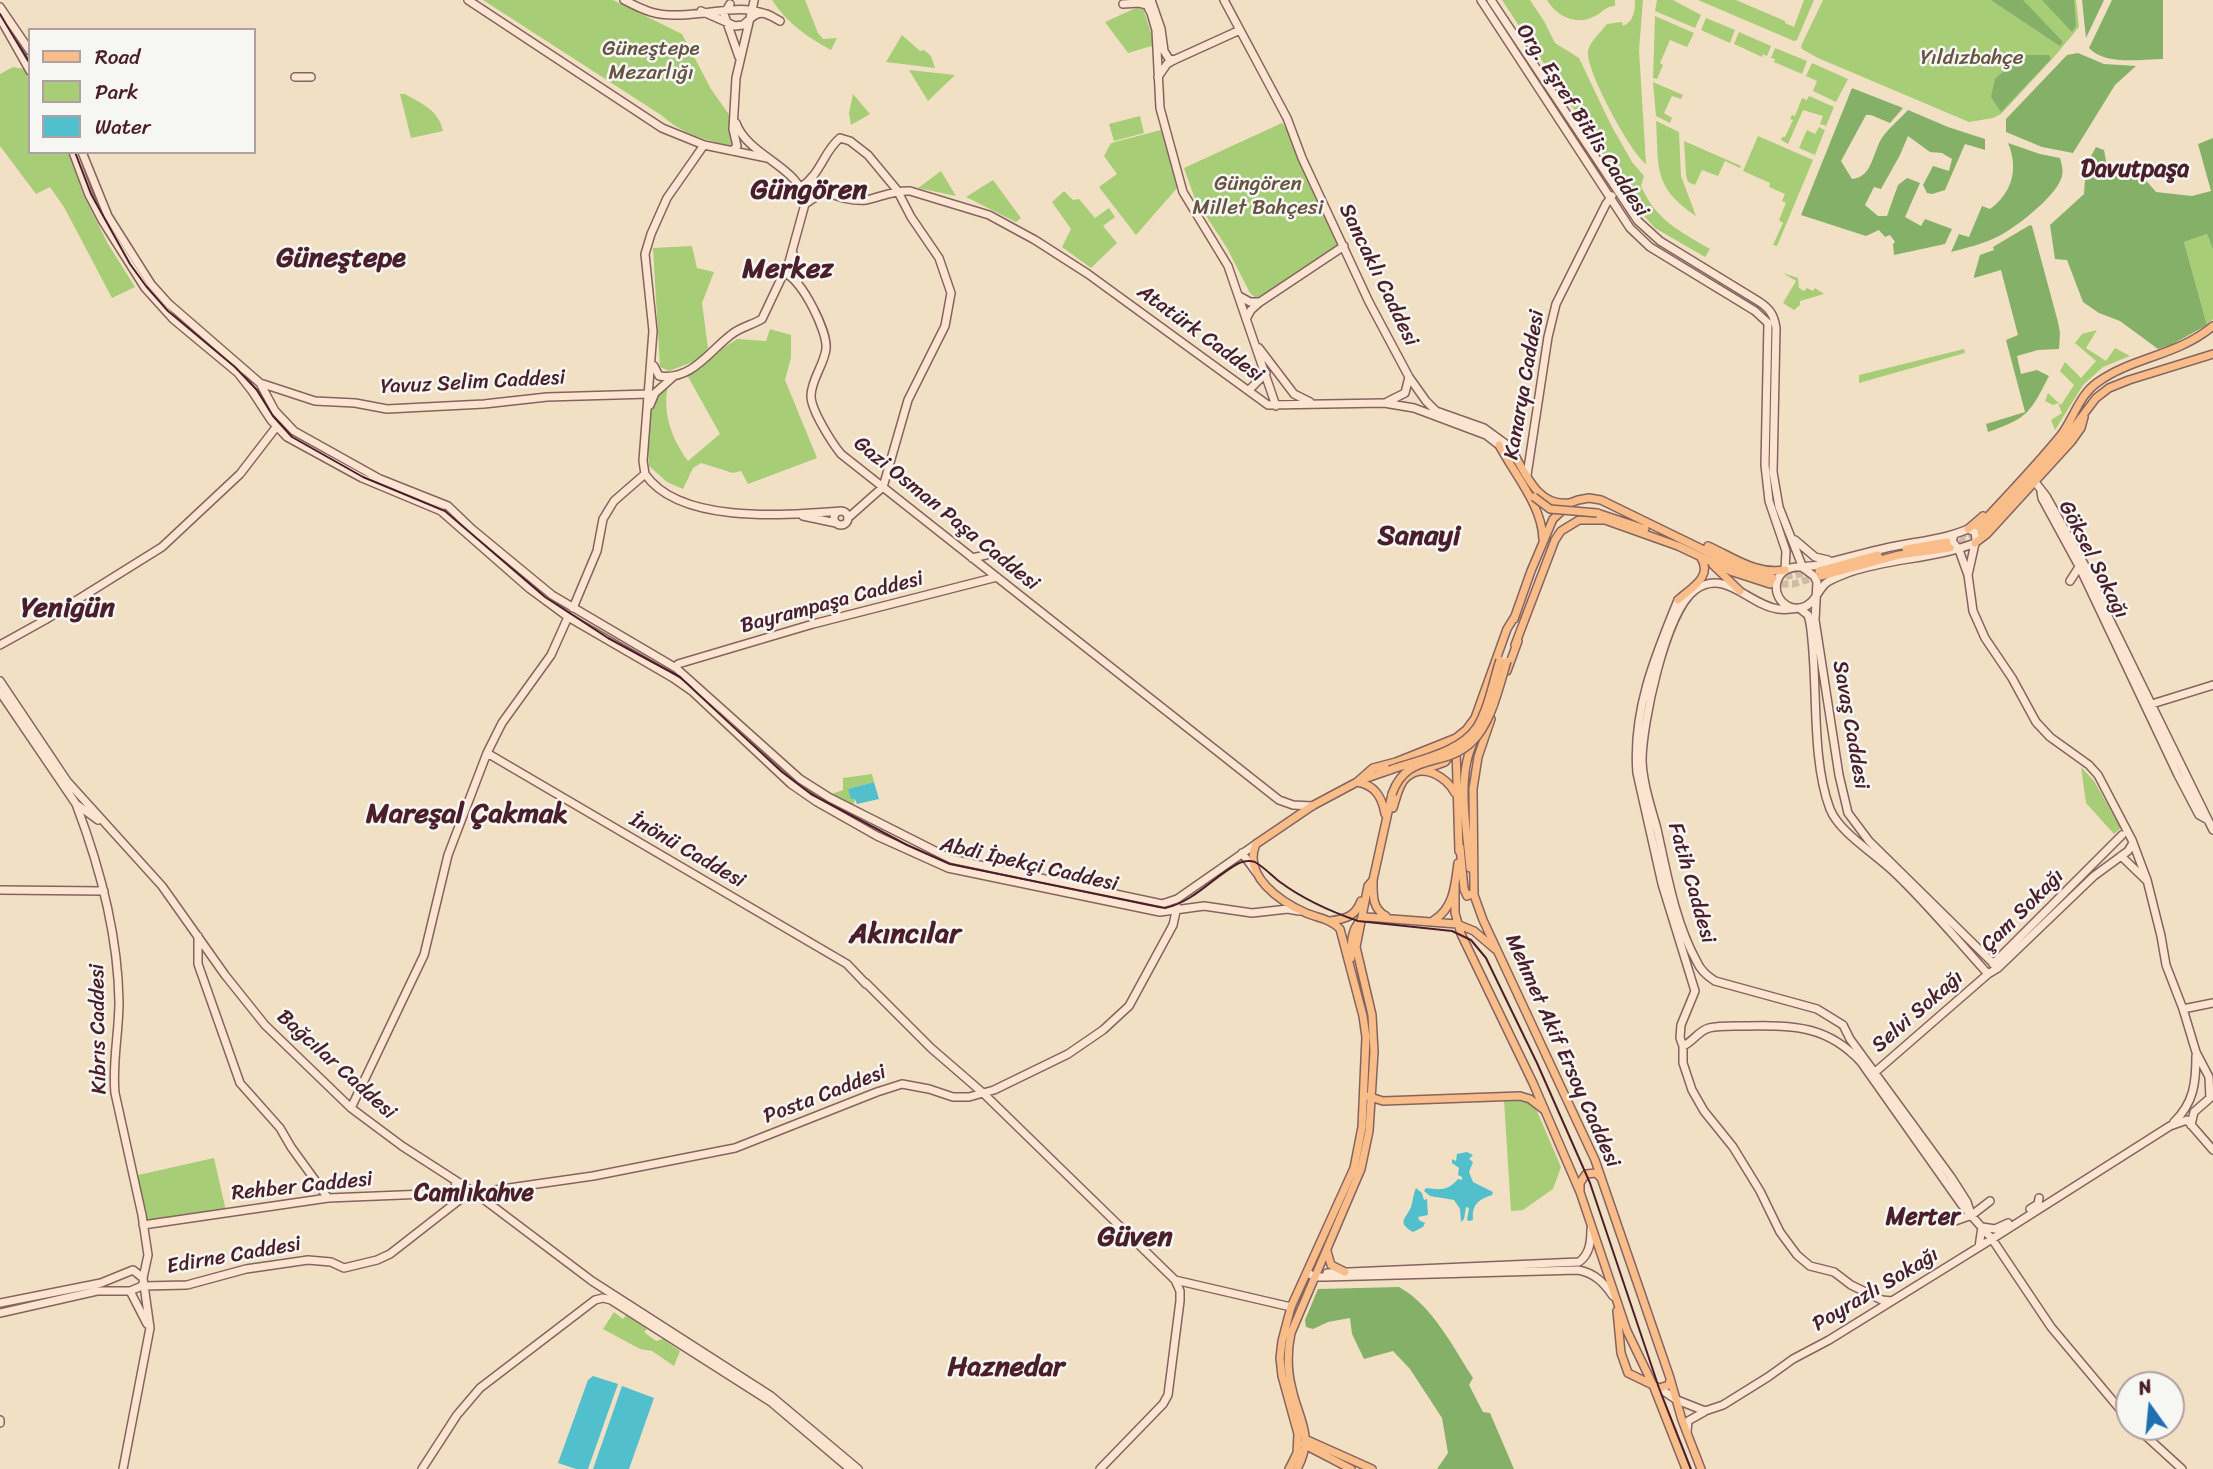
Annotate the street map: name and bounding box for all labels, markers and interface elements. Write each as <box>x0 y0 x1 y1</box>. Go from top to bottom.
street label: Org. Eşref Bitlis Caddesi <box>1510 20 1654 222</box>
legend <box>28 28 256 154</box>
park label: Güneştepe Mezarlığı <box>602 37 700 87</box>
text: Road <box>95 38 140 76</box>
park label: Yıldızbahçe <box>1920 46 2024 72</box>
text: Park <box>95 73 138 111</box>
text: Water <box>95 108 150 146</box>
district label: Davutpaşa <box>2081 156 2189 184</box>
park label: Güngören Millet Bahçesi <box>1192 172 1324 222</box>
district label: Güngören <box>751 174 867 208</box>
street label: Sancaklı Caddesi <box>1333 200 1423 350</box>
district label: Güneştepe <box>276 242 406 276</box>
district label: Merkez <box>742 253 834 287</box>
street label: Atatürk Caddesi <box>1132 280 1268 388</box>
street label: Kanarya Caddesi <box>1499 308 1551 462</box>
street label: Yavuz Selim Caddesi <box>380 366 566 400</box>
street label: Gazi Osman Paşa Caddesi <box>848 431 1044 597</box>
street label: Göksel Sokağı <box>2053 497 2133 623</box>
district label: Sanayi <box>1377 520 1461 554</box>
street label: Bayrampaşa Caddesi <box>738 566 926 640</box>
district label: Yenigün <box>21 592 115 626</box>
street label: Savaş Caddesi <box>1826 659 1874 791</box>
district label: Mareşal Çakmak <box>366 798 568 832</box>
street label: İnönü Caddesi <box>625 808 749 894</box>
street label: Fatih Caddesi <box>1662 820 1720 946</box>
street label: Abdi İpekçi Caddesi <box>938 832 1120 898</box>
street label: Çam Sokağı <box>1976 864 2070 958</box>
district label: Akıncılar <box>849 918 961 952</box>
street label: Mehmet Akif Ersoy Caddesi <box>1499 930 1625 1172</box>
street label: Kıbrıs Caddesi <box>85 963 113 1095</box>
street label: Selvi Sokağı <box>1867 965 1969 1059</box>
street label: Bağcılar Caddesi <box>271 1005 401 1125</box>
street label: Posta Caddesi <box>760 1060 890 1130</box>
street label: Rehber Caddesi <box>230 1167 374 1207</box>
district label: Camlıkahve <box>414 1180 534 1208</box>
district label: Merter <box>1886 1204 1960 1232</box>
district label: Güven <box>1098 1221 1172 1255</box>
street label: Edirne Caddesi <box>165 1232 303 1280</box>
street label: Poyrazlı Sokağı <box>1808 1242 1944 1338</box>
district label: Haznedar <box>948 1351 1064 1385</box>
text: N <box>2134 1370 2156 1405</box>
north arrow <box>2115 1371 2185 1441</box>

